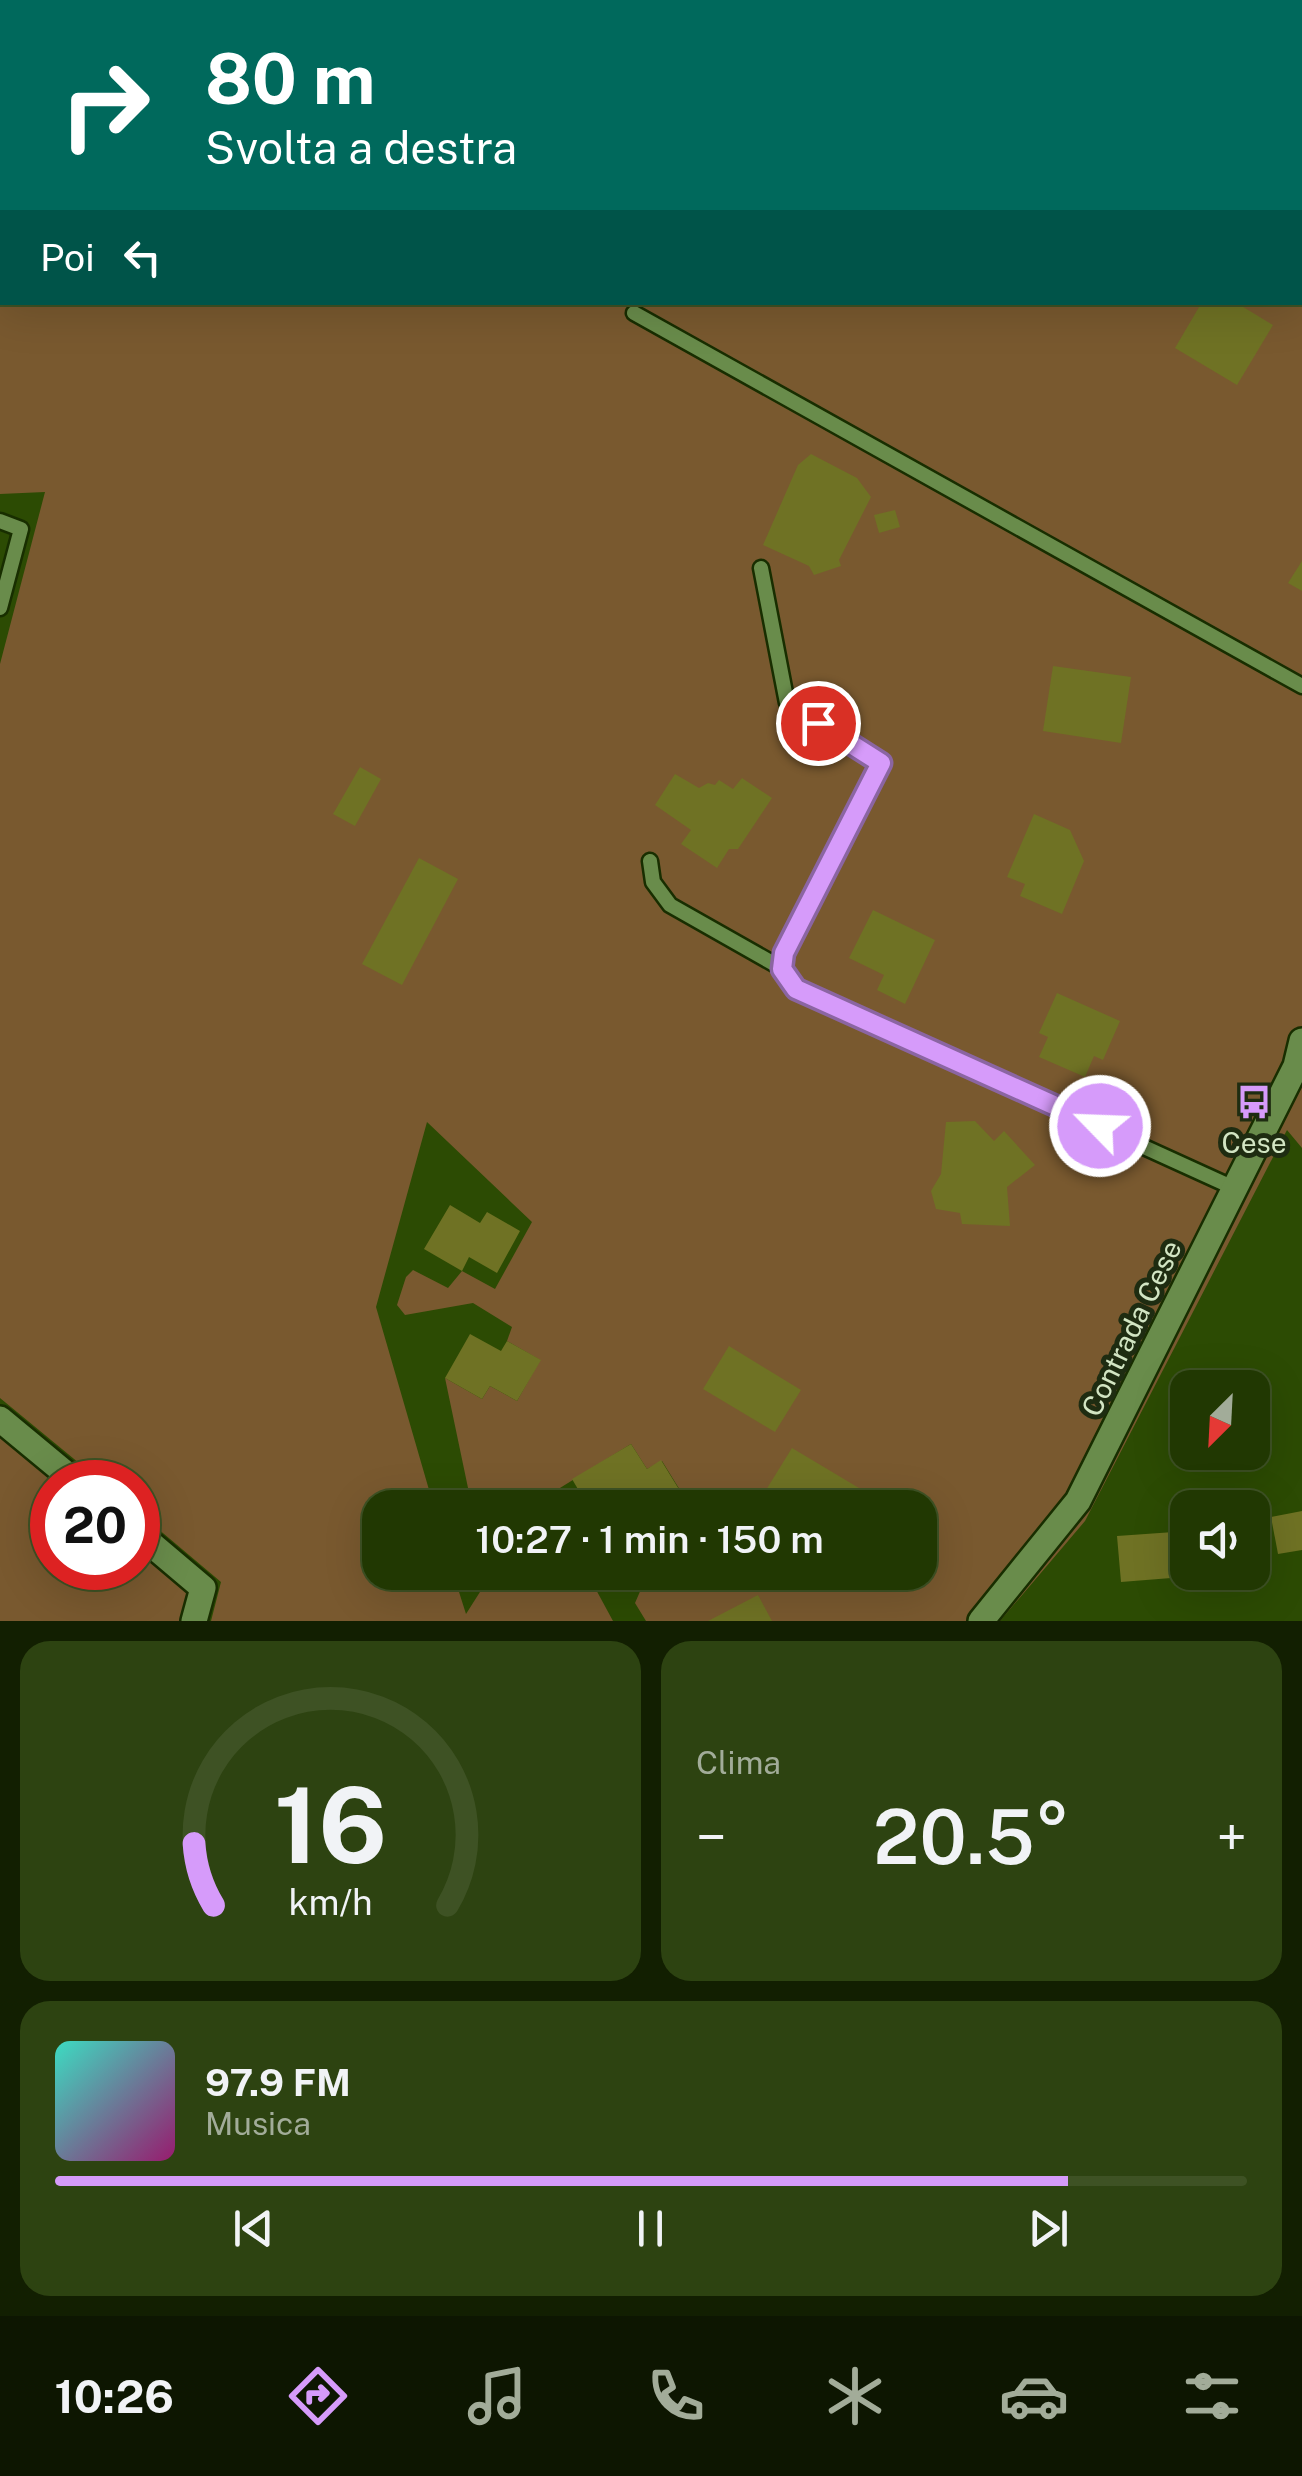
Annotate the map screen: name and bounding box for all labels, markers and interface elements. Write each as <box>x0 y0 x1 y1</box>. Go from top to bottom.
text: 80 m <box>205 37 375 120</box>
icon: right <box>40 40 170 170</box>
text: Svolta a destra <box>205 121 517 174</box>
icon: left <box>115 230 170 285</box>
text: Poi <box>40 235 95 280</box>
pin <box>776 681 861 766</box>
icon: arrive <box>791 696 846 751</box>
position arrow <box>1048 1074 1152 1178</box>
bus stop icon: Cese <box>1235 1083 1273 1121</box>
place label: Cese <box>1221 1126 1287 1159</box>
street label: Contrada Cese <box>1074 1235 1188 1421</box>
north arrow <box>1170 1370 1270 1470</box>
map controls <box>1170 1370 1270 1590</box>
speed limit sign: 20 <box>30 1460 160 1590</box>
button: sound <box>1170 1490 1270 1590</box>
text: 10:27 · 1 min · 150 m <box>475 1517 824 1562</box>
text: Clima <box>696 1744 781 1781</box>
text: 16 <box>274 1764 387 1886</box>
text: 20.5° <box>873 1793 1070 1881</box>
text: − <box>696 1805 727 1869</box>
text: + <box>1217 1805 1247 1869</box>
text: km/h <box>288 1881 373 1923</box>
text: 97.9 FM <box>205 2060 351 2105</box>
text: Musica <box>205 2105 311 2142</box>
icon: previous <box>226 2201 281 2256</box>
icon: pause <box>623 2201 678 2256</box>
icon: next <box>1021 2201 1076 2256</box>
icon: directions <box>283 2361 353 2431</box>
icon: music <box>462 2361 532 2431</box>
icon: phone <box>641 2361 711 2431</box>
icon: climate <box>820 2361 890 2431</box>
icon: car <box>999 2361 1069 2431</box>
icon: filters <box>1177 2361 1247 2431</box>
text: 10:26 <box>54 2370 174 2423</box>

